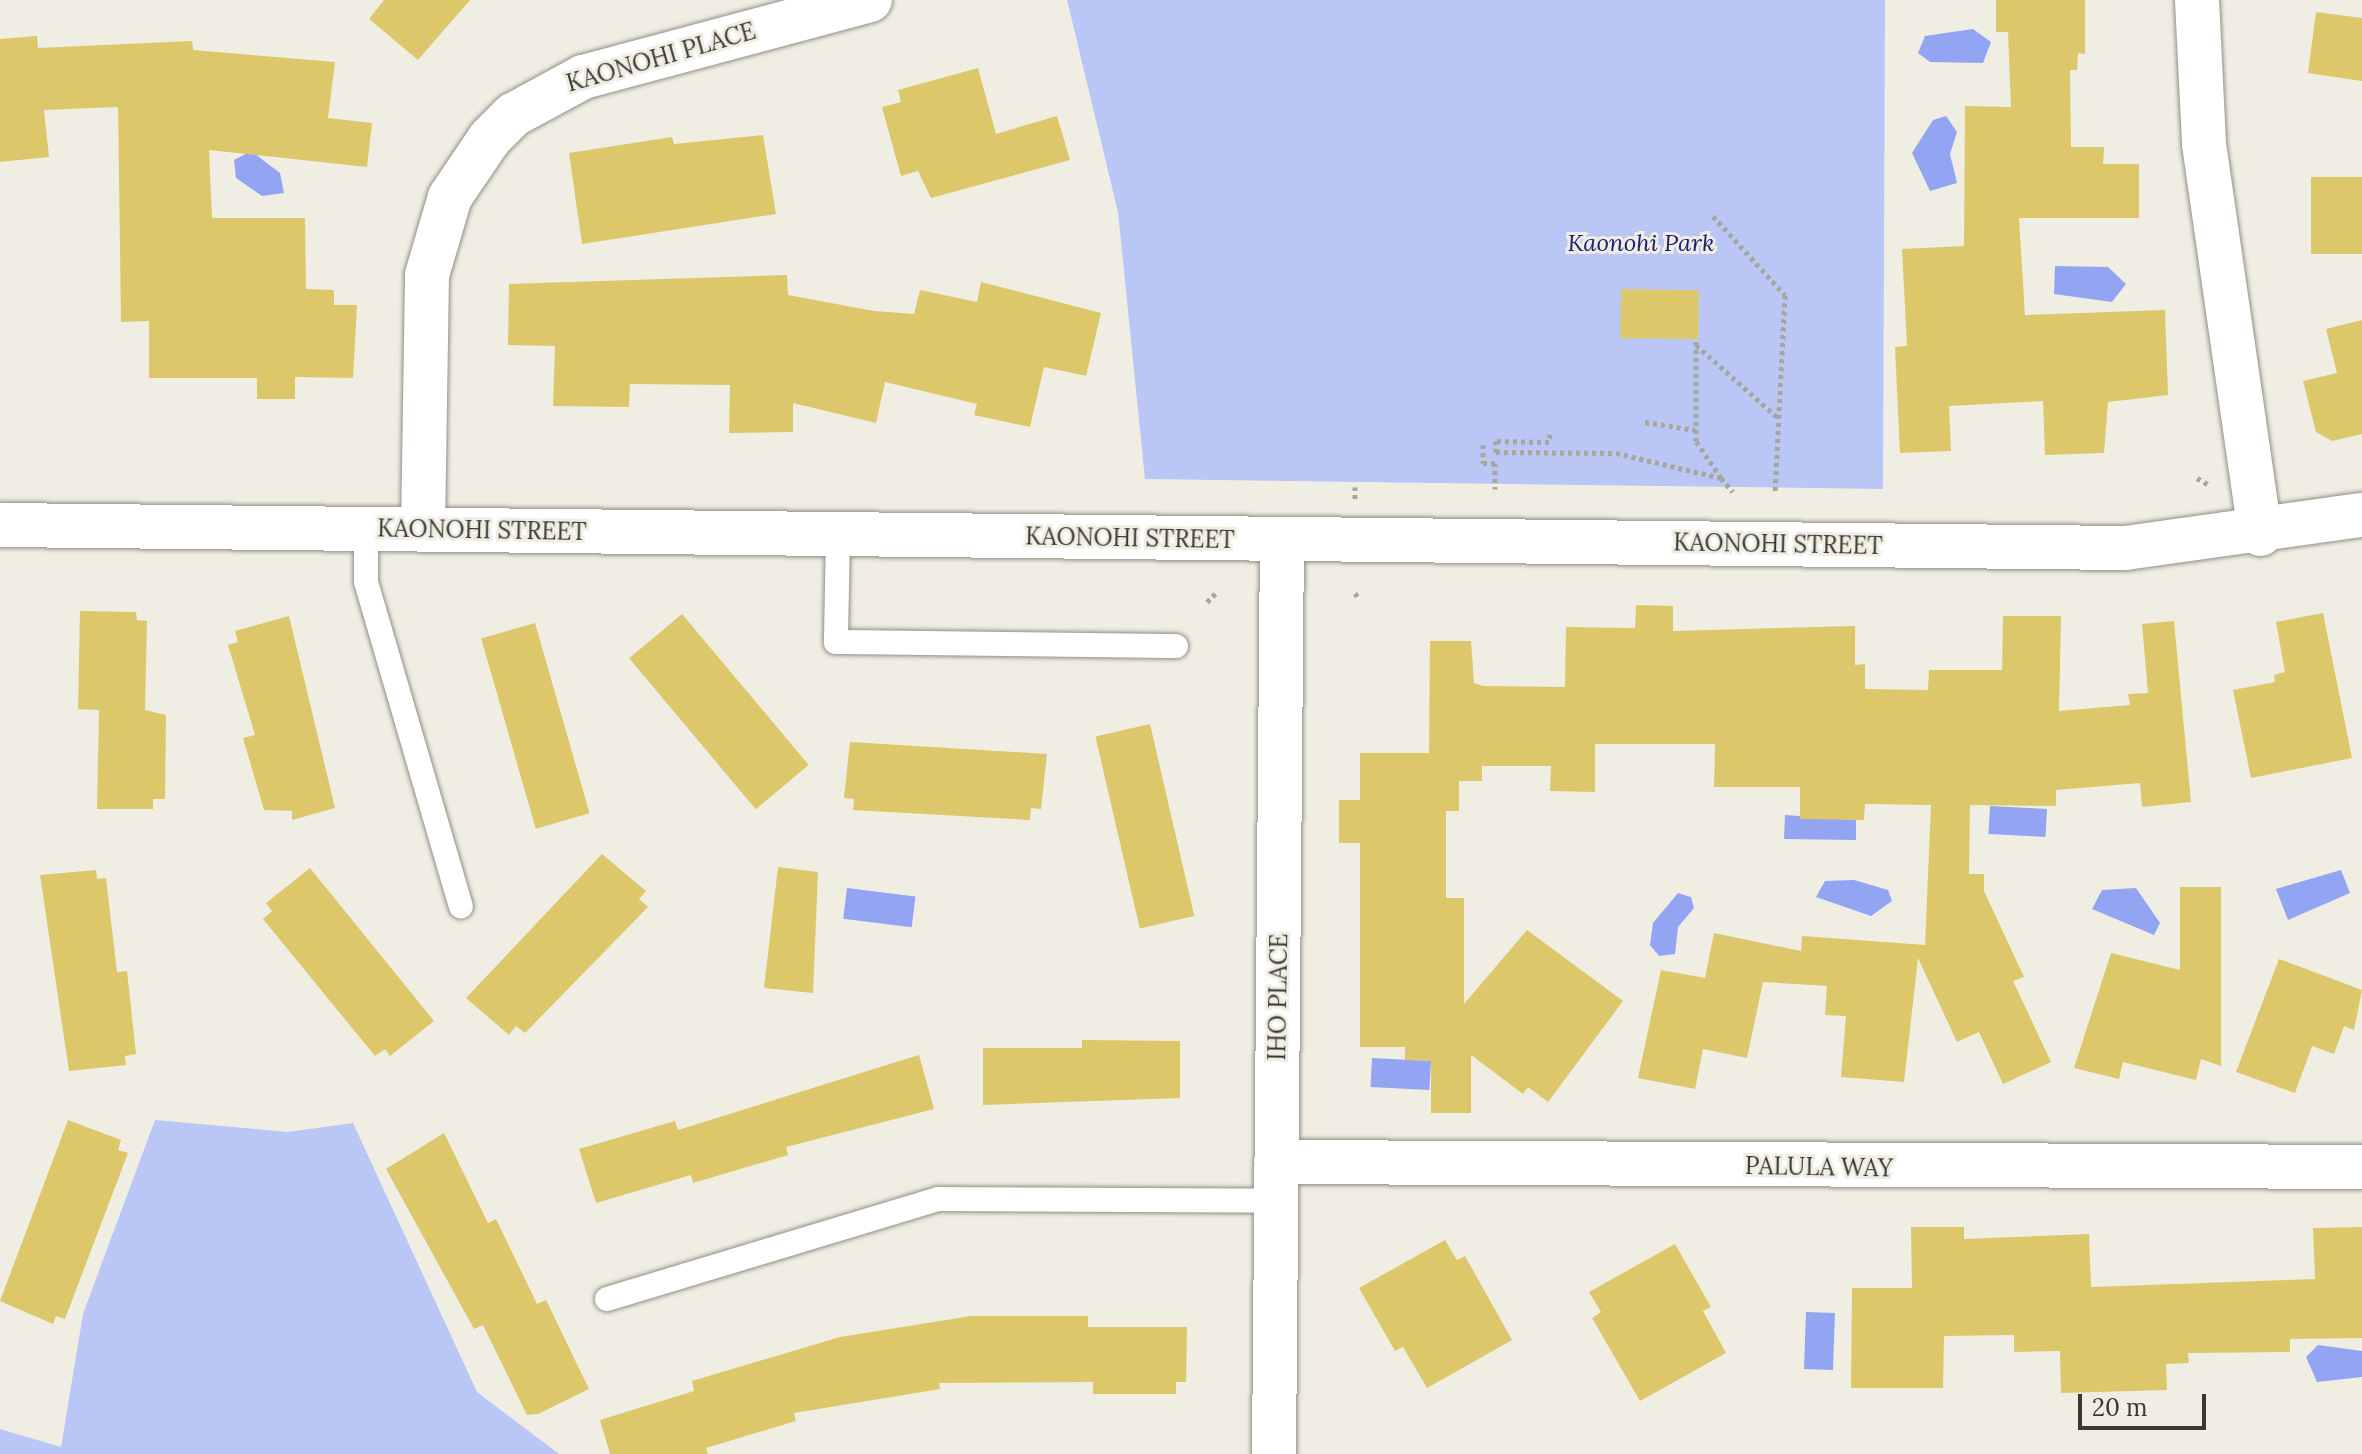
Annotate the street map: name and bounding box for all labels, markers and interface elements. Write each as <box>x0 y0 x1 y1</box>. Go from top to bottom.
street label: KAONOHI PLACE <box>563 16 759 98</box>
park label: Kaonohi Park <box>1568 229 1714 257</box>
street label: KAONOHI STREET <box>377 514 587 546</box>
street label: KAONOHI STREET <box>1025 522 1235 554</box>
street label: KAONOHI STREET <box>1673 528 1883 560</box>
street label: IHO PLACE <box>1262 933 1294 1061</box>
street label: PALULA WAY <box>1745 1151 1893 1183</box>
scale bar <box>2082 1378 2210 1428</box>
text: 20 m <box>2092 1392 2148 1423</box>

